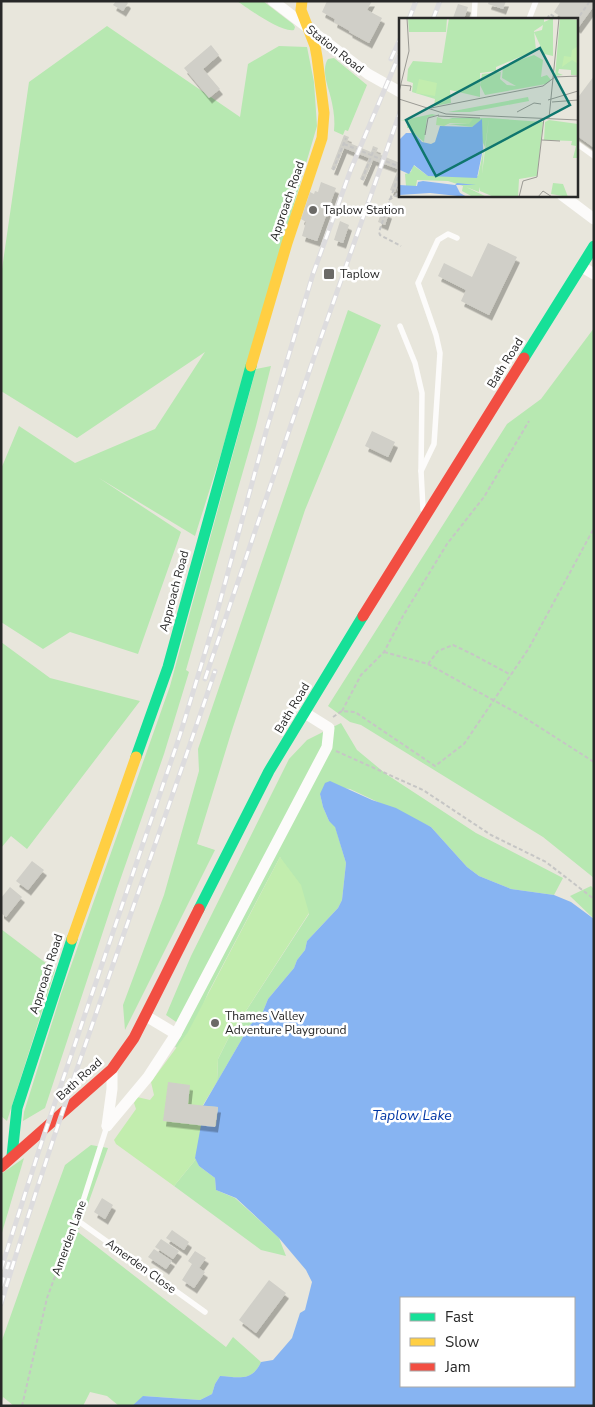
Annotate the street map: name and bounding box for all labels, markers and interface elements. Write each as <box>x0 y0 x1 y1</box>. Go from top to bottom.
inset map <box>399 18 578 196</box>
street label: Station Road <box>303 21 367 77</box>
street label: Approach Road <box>266 159 308 243</box>
place label: Taplow Station <box>323 202 404 218</box>
marker: Taplow Station <box>307 204 319 216</box>
place label: Taplow <box>340 266 380 282</box>
marker: Taplow <box>322 267 336 281</box>
street label: Bath Road <box>483 335 527 391</box>
street label: Approach Road <box>155 549 193 633</box>
street label: Bath Road <box>271 680 313 736</box>
street label: Approach Road <box>26 932 66 1016</box>
place label: Thames Valley Adventure Playground <box>225 1008 347 1038</box>
marker: Thames Valley Adventure Playground <box>209 1017 221 1029</box>
street label: Bath Road <box>53 1054 105 1104</box>
water label: Taplow Lake <box>372 1106 452 1125</box>
street label: Amerden Lane <box>48 1198 90 1278</box>
street label: Amerden Close <box>103 1235 179 1297</box>
legend <box>400 1297 575 1387</box>
text: Fast <box>445 1307 474 1327</box>
text: Slow <box>445 1332 480 1352</box>
text: Jam <box>444 1357 471 1377</box>

